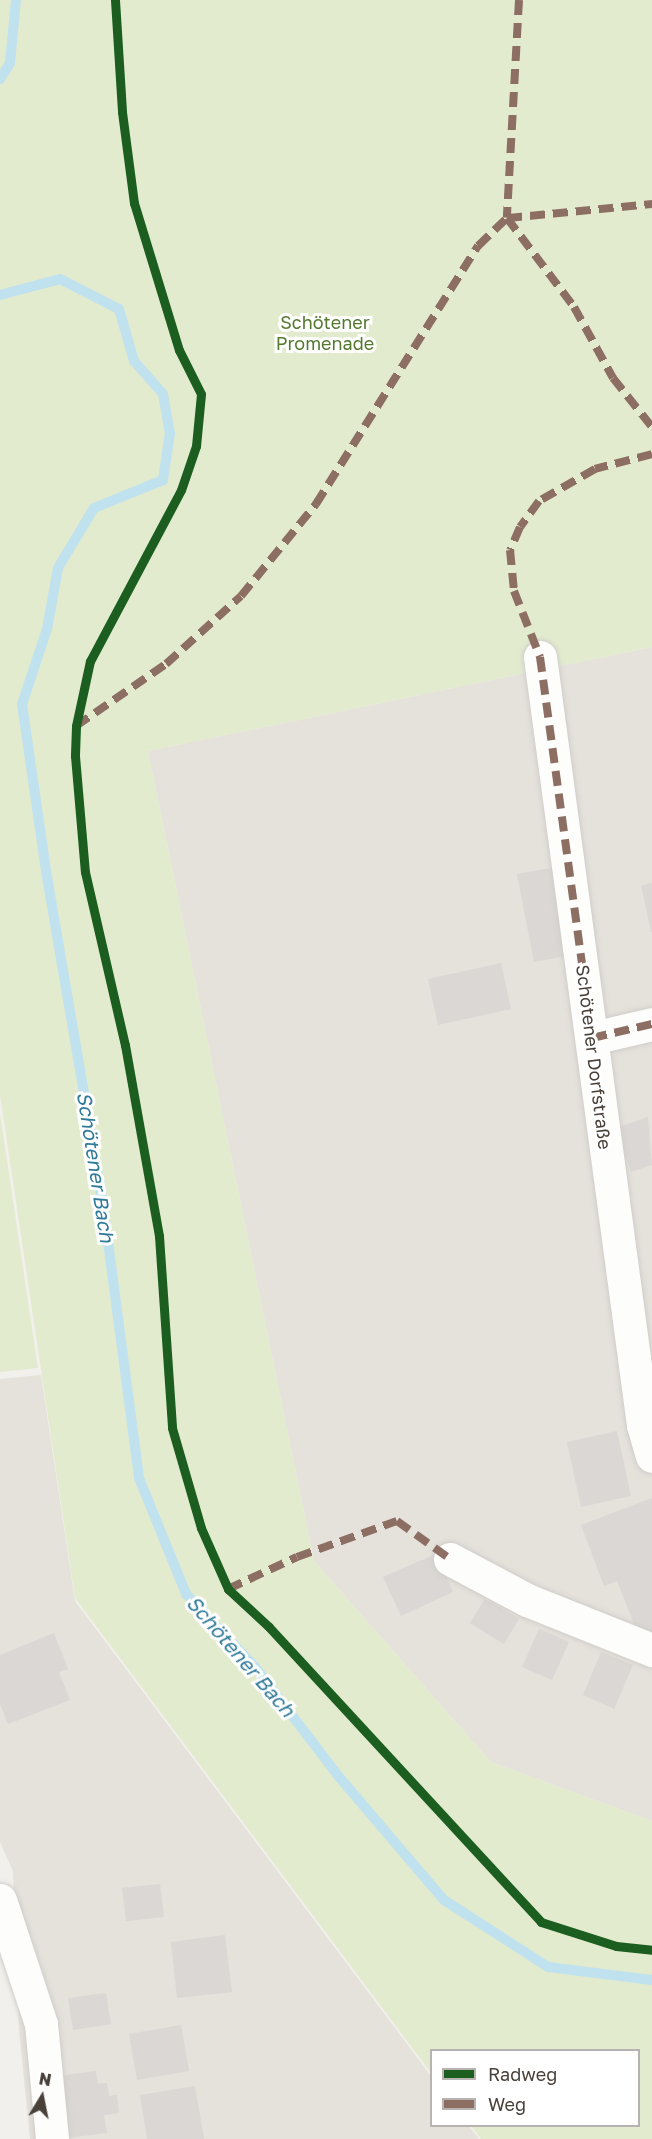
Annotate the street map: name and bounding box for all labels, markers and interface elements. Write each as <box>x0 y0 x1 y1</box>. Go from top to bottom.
park label: Schötener Promenade <box>276 312 374 354</box>
street label: Schötener Dorfstraße <box>572 963 616 1151</box>
water label: Schötener Bach <box>72 1090 120 1244</box>
water label: Schötener Bach <box>182 1591 300 1721</box>
legend <box>430 2049 640 2127</box>
text: Radweg <box>488 2063 557 2085</box>
north arrow <box>12 2067 72 2127</box>
text: N <box>37 2068 53 2090</box>
text: Weg <box>488 2093 526 2115</box>

